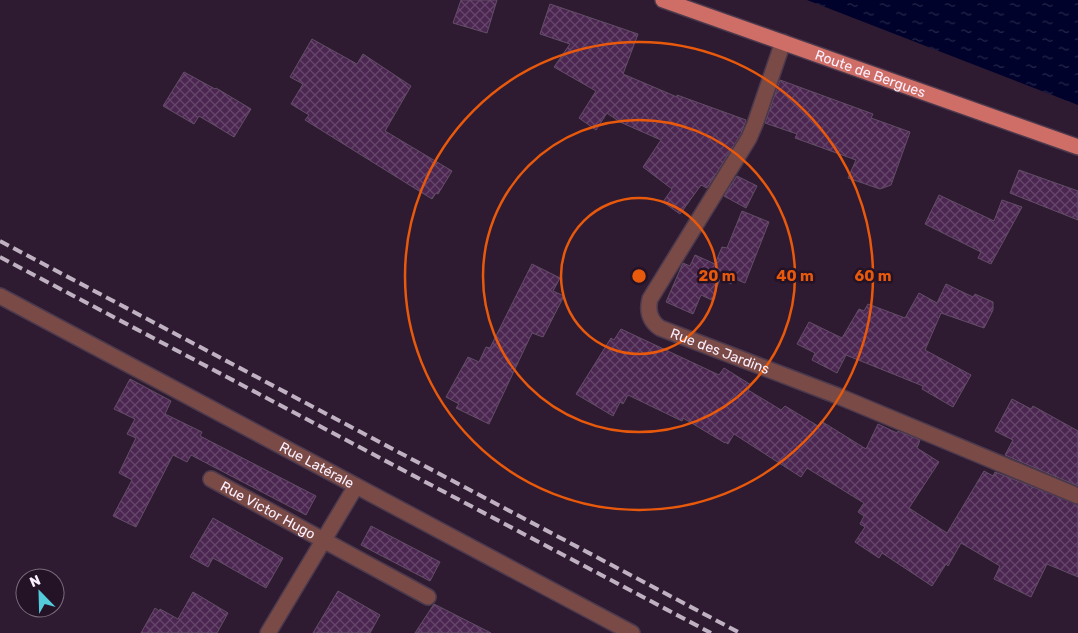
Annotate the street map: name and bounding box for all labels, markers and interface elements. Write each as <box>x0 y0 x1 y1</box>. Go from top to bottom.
street label: Route de Bergues <box>813 46 928 101</box>
centre of rings <box>630 267 648 285</box>
text: 20 m <box>699 267 735 285</box>
text: 40 m <box>776 267 814 285</box>
text: 60 m <box>855 267 891 285</box>
street label: Rue des Jardins <box>668 324 772 378</box>
street label: Rue Latérale <box>277 438 357 492</box>
street label: Rue Victor Hugo <box>218 477 319 543</box>
north arrow <box>15 568 65 618</box>
text: N <box>27 572 43 591</box>

